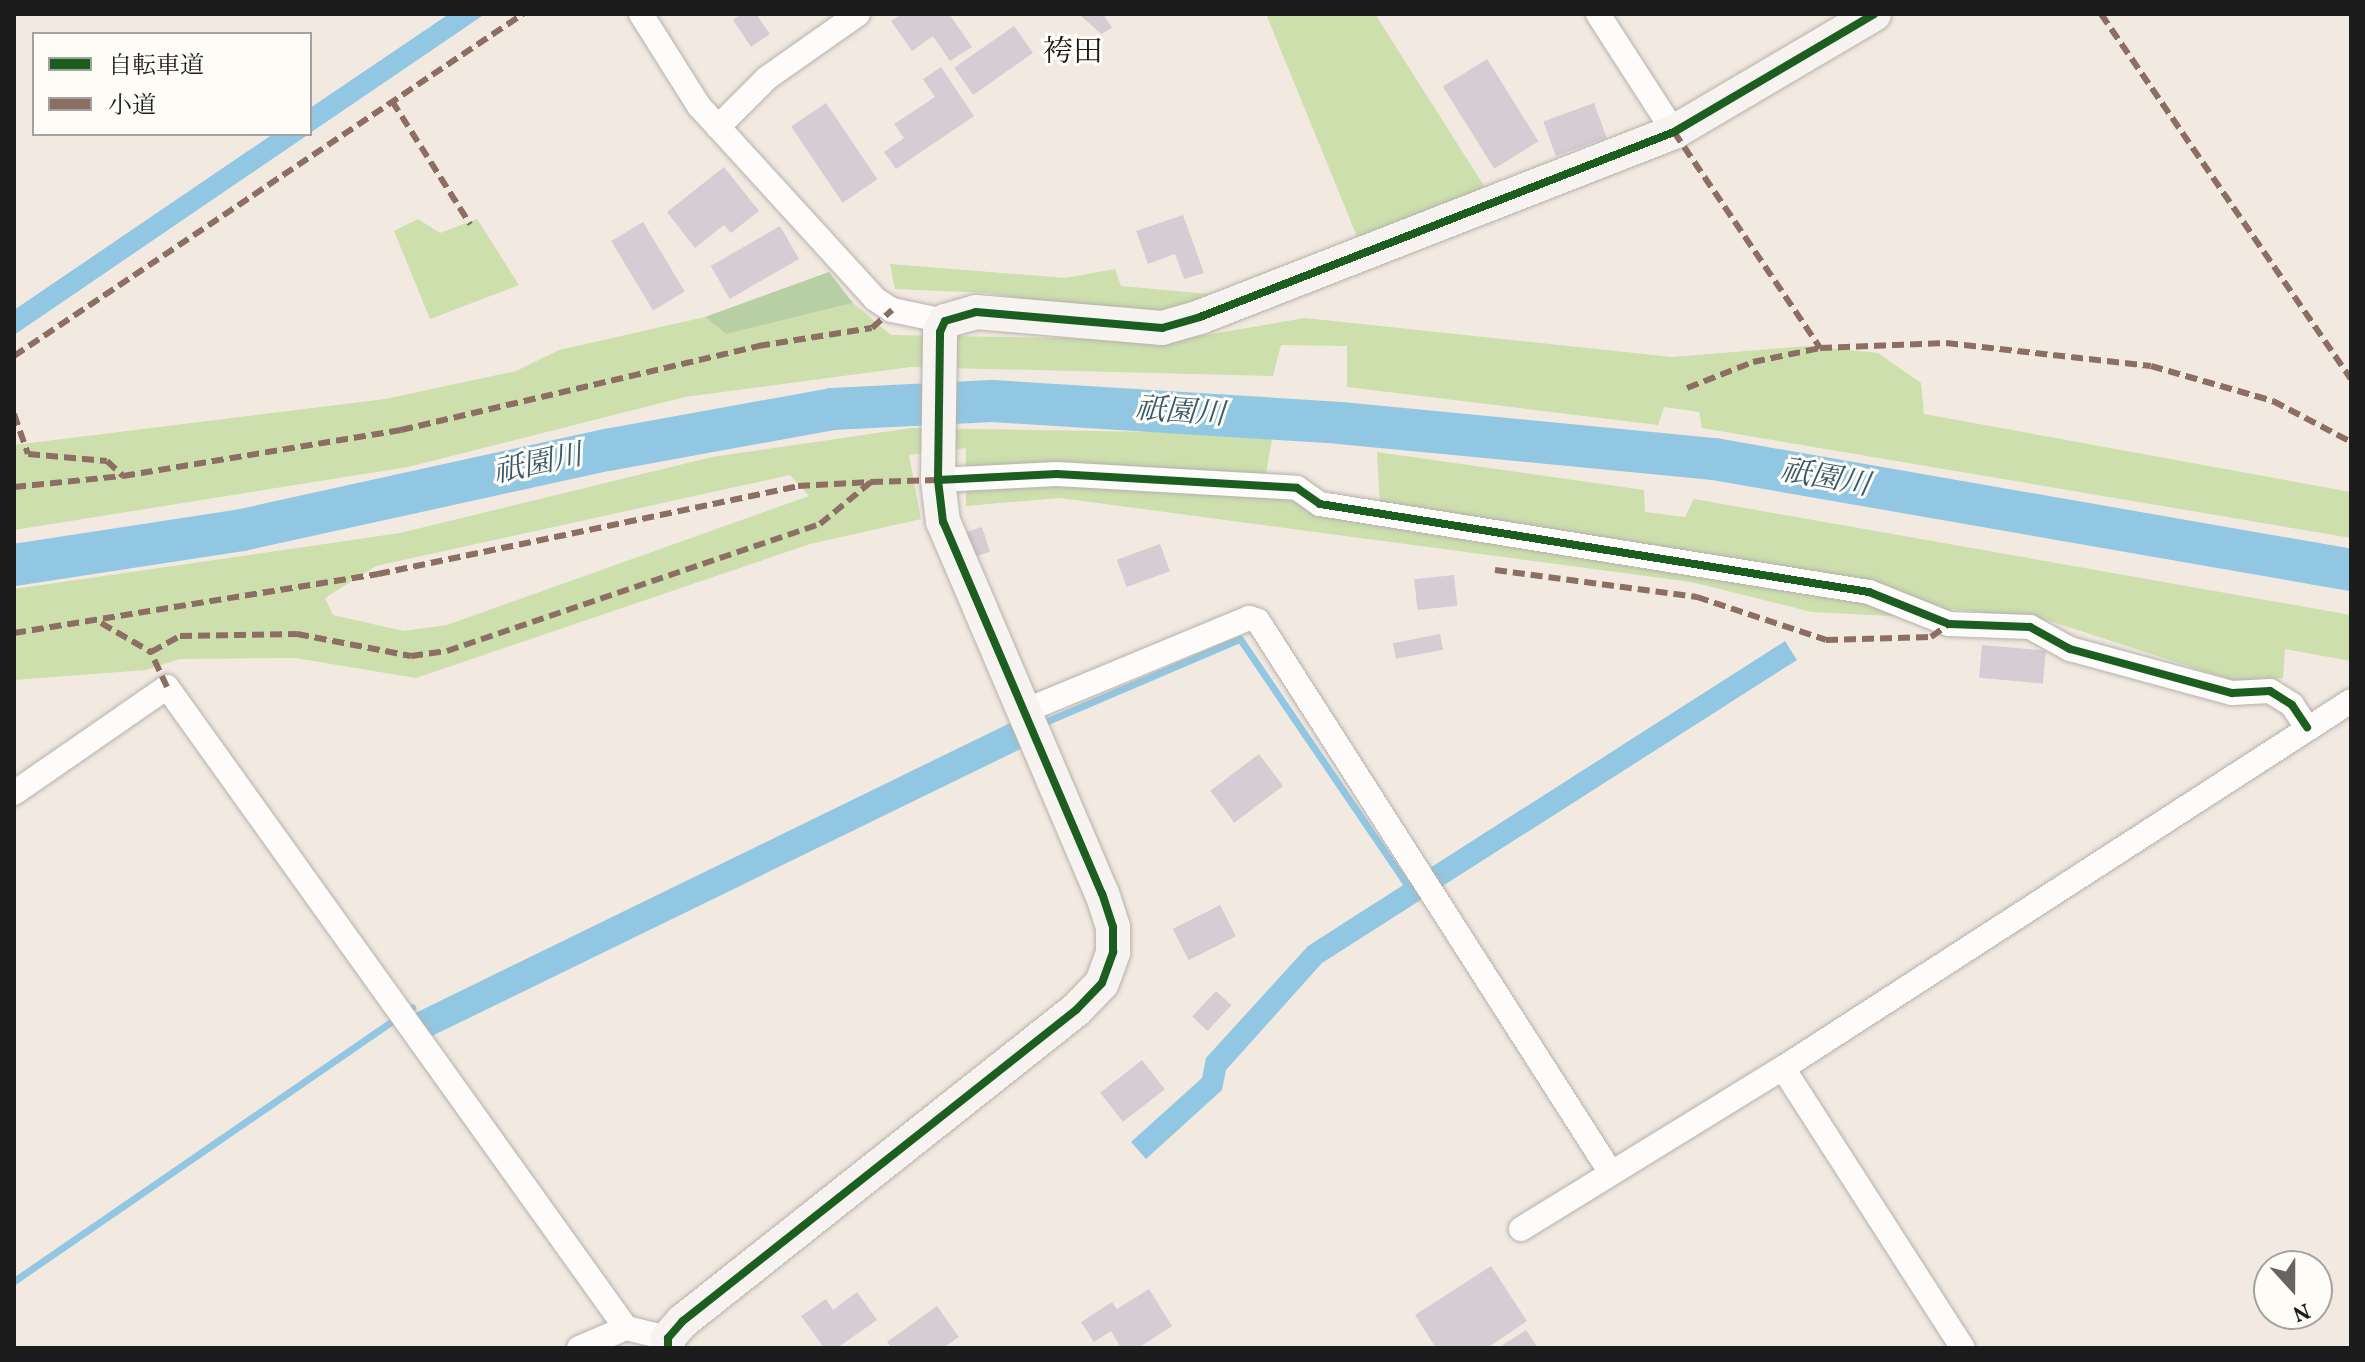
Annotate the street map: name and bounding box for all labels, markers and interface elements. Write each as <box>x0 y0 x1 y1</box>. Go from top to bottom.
legend <box>32 32 312 136</box>
district label: 袴田 <box>1043 35 1103 71</box>
text: 自転車道 <box>108 50 204 84</box>
text: 小道 <box>108 90 156 124</box>
water label: 祇園川 <box>1134 392 1226 434</box>
water label: 祇園川 <box>490 438 586 492</box>
water label: 祇園川 <box>1778 453 1872 505</box>
north arrow <box>2253 1250 2333 1330</box>
text: N <box>2288 1294 2314 1328</box>

